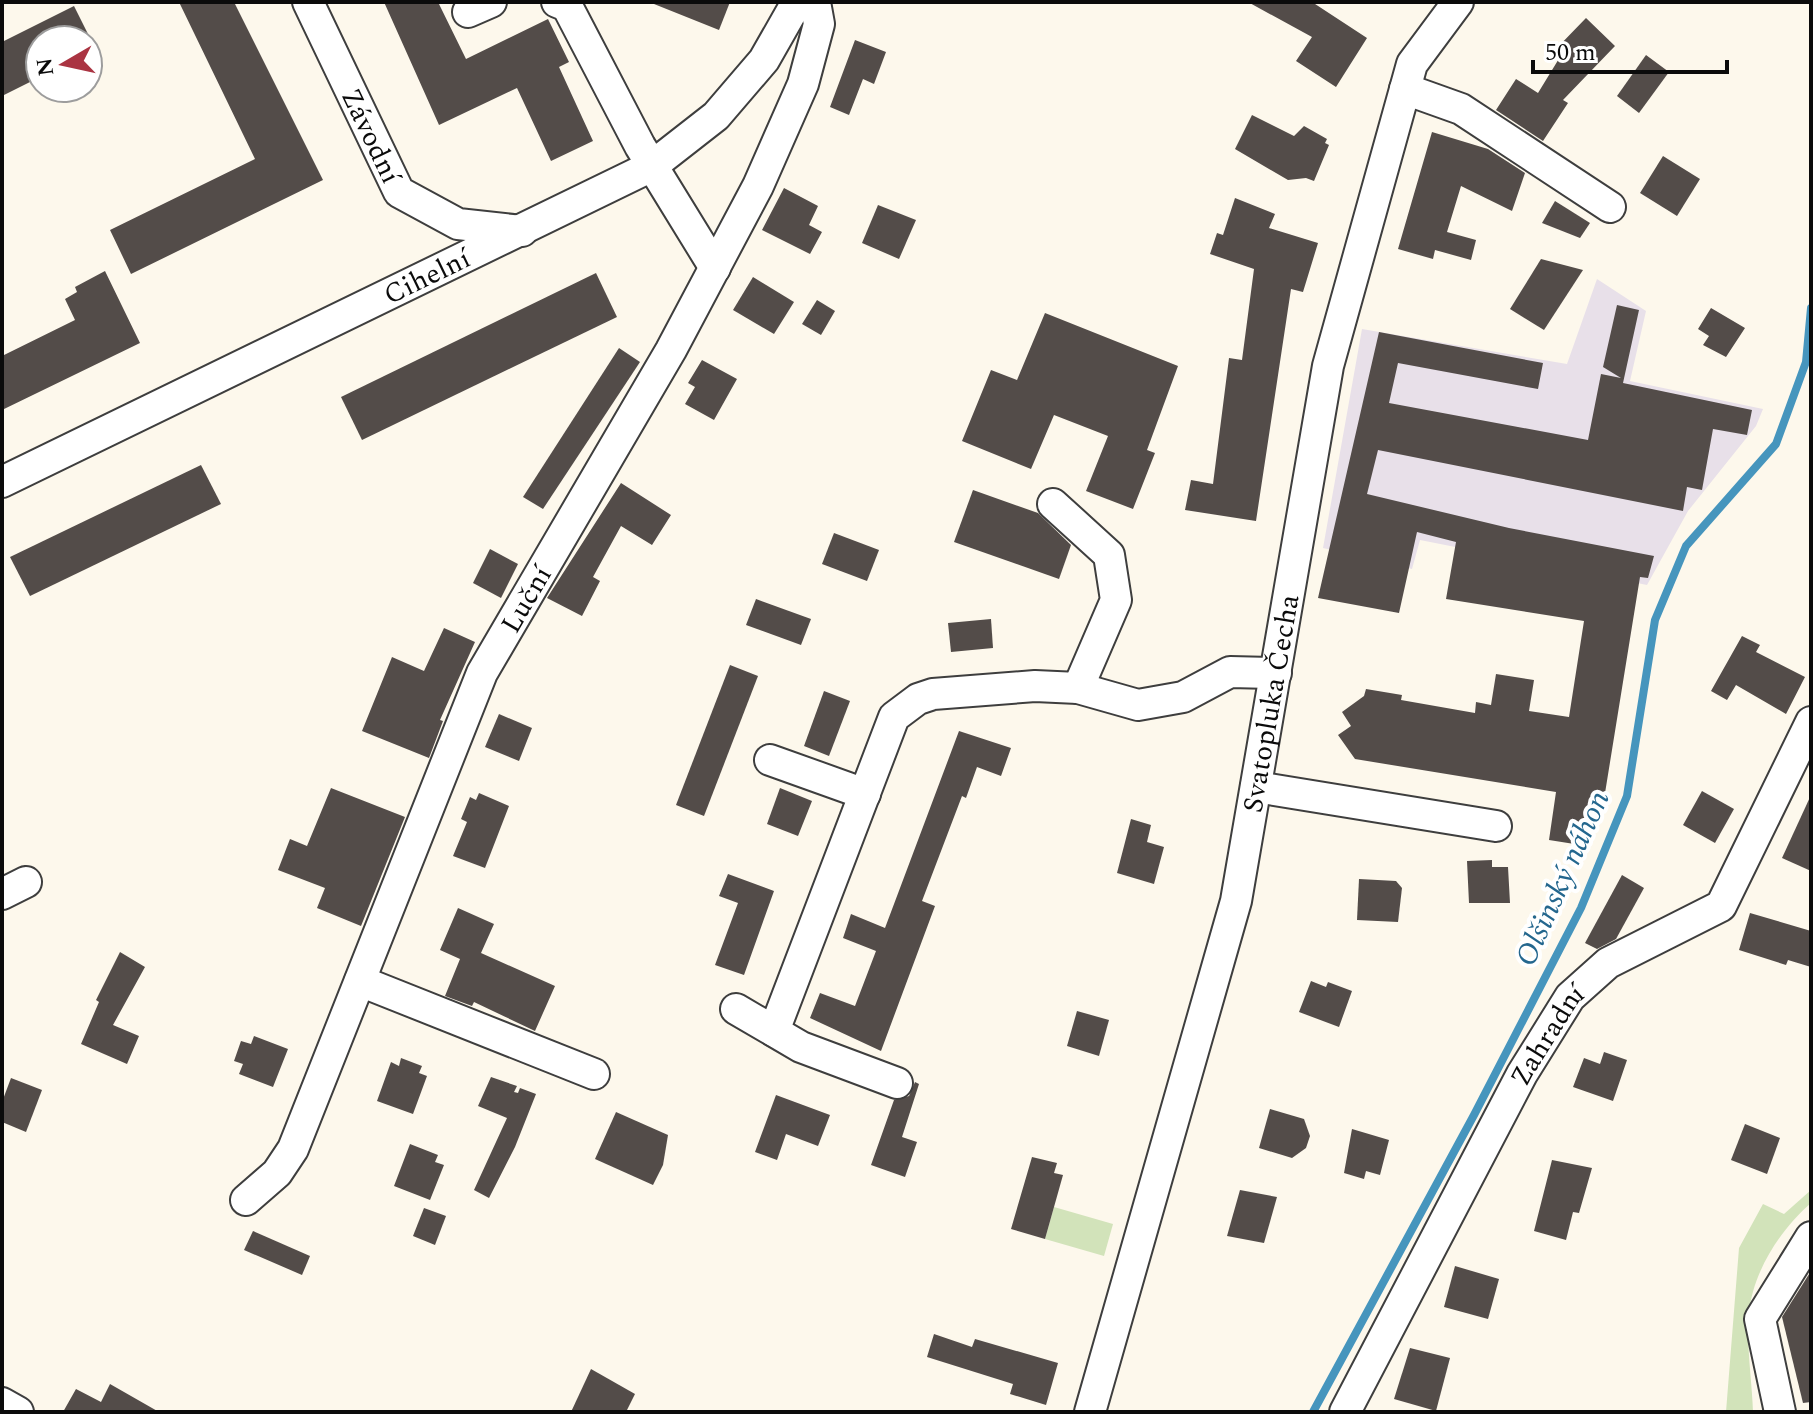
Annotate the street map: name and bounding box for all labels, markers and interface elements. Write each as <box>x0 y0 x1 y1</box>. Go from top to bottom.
north arrow <box>24 24 104 104</box>
scale bar <box>1533 24 1727 74</box>
text: 50 m <box>1545 35 1596 71</box>
text: N <box>28 55 63 78</box>
street label: Závodní <box>329 81 412 192</box>
street label: Cihelní <box>376 237 479 316</box>
street label: Luční <box>490 557 564 641</box>
street label: Svatopluka Čecha <box>1232 591 1311 816</box>
water label: Olšinský náhon <box>1504 783 1622 974</box>
street label: Zahradní <box>1499 973 1596 1094</box>

